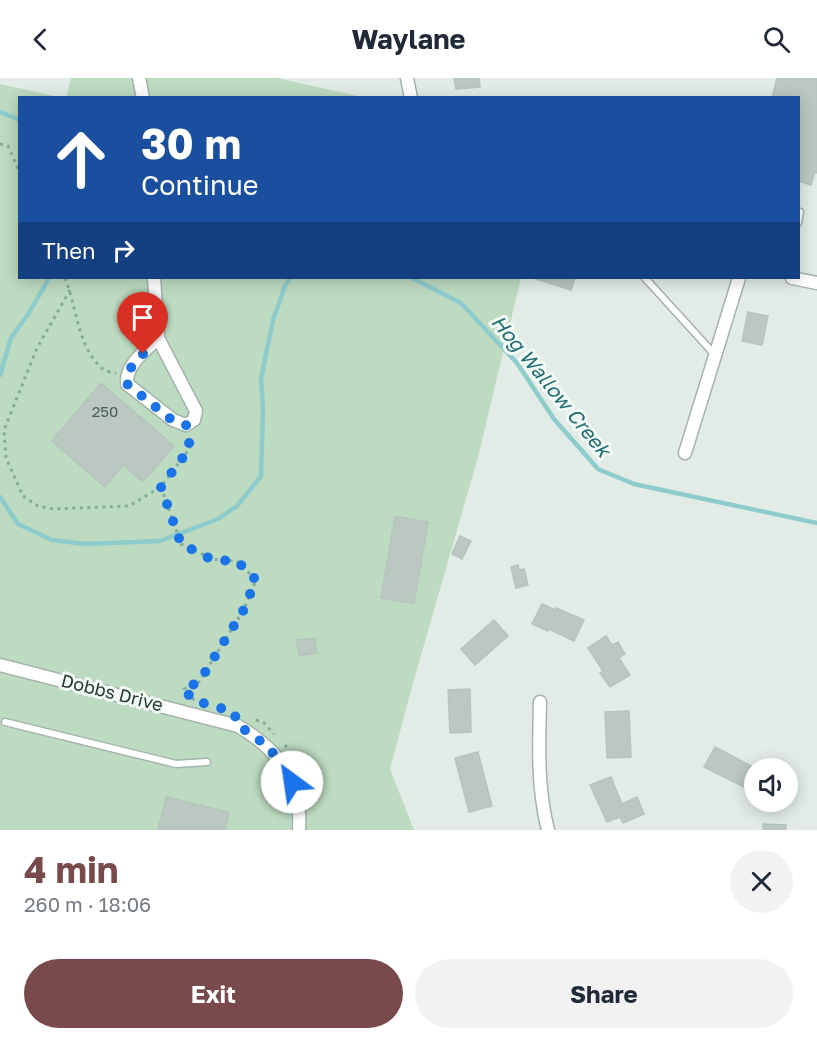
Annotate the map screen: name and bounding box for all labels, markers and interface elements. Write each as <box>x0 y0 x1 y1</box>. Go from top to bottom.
icon: back <box>24 23 57 56</box>
text: Waylane <box>351 23 466 55</box>
icon: search <box>760 23 793 56</box>
text: 30 m <box>141 118 241 168</box>
icon: ahead <box>42 120 120 198</box>
text: Continue <box>141 169 259 201</box>
icon: right <box>107 234 140 267</box>
text: Then <box>42 237 95 264</box>
pin <box>117 292 168 354</box>
icon: arrive <box>126 301 159 334</box>
water label: Hog Wallow Creek <box>486 310 618 464</box>
house number: 250 <box>92 402 118 420</box>
street label: Dobbs Drive <box>59 669 165 715</box>
position arrow <box>260 750 324 814</box>
map controls <box>744 758 798 812</box>
button: sound <box>744 758 798 812</box>
text: 4 min <box>24 848 119 891</box>
button: close <box>730 850 793 913</box>
text: 260 m · 18:06 <box>24 892 151 916</box>
button: Exit <box>24 959 403 1028</box>
button: Share <box>415 959 793 1028</box>

